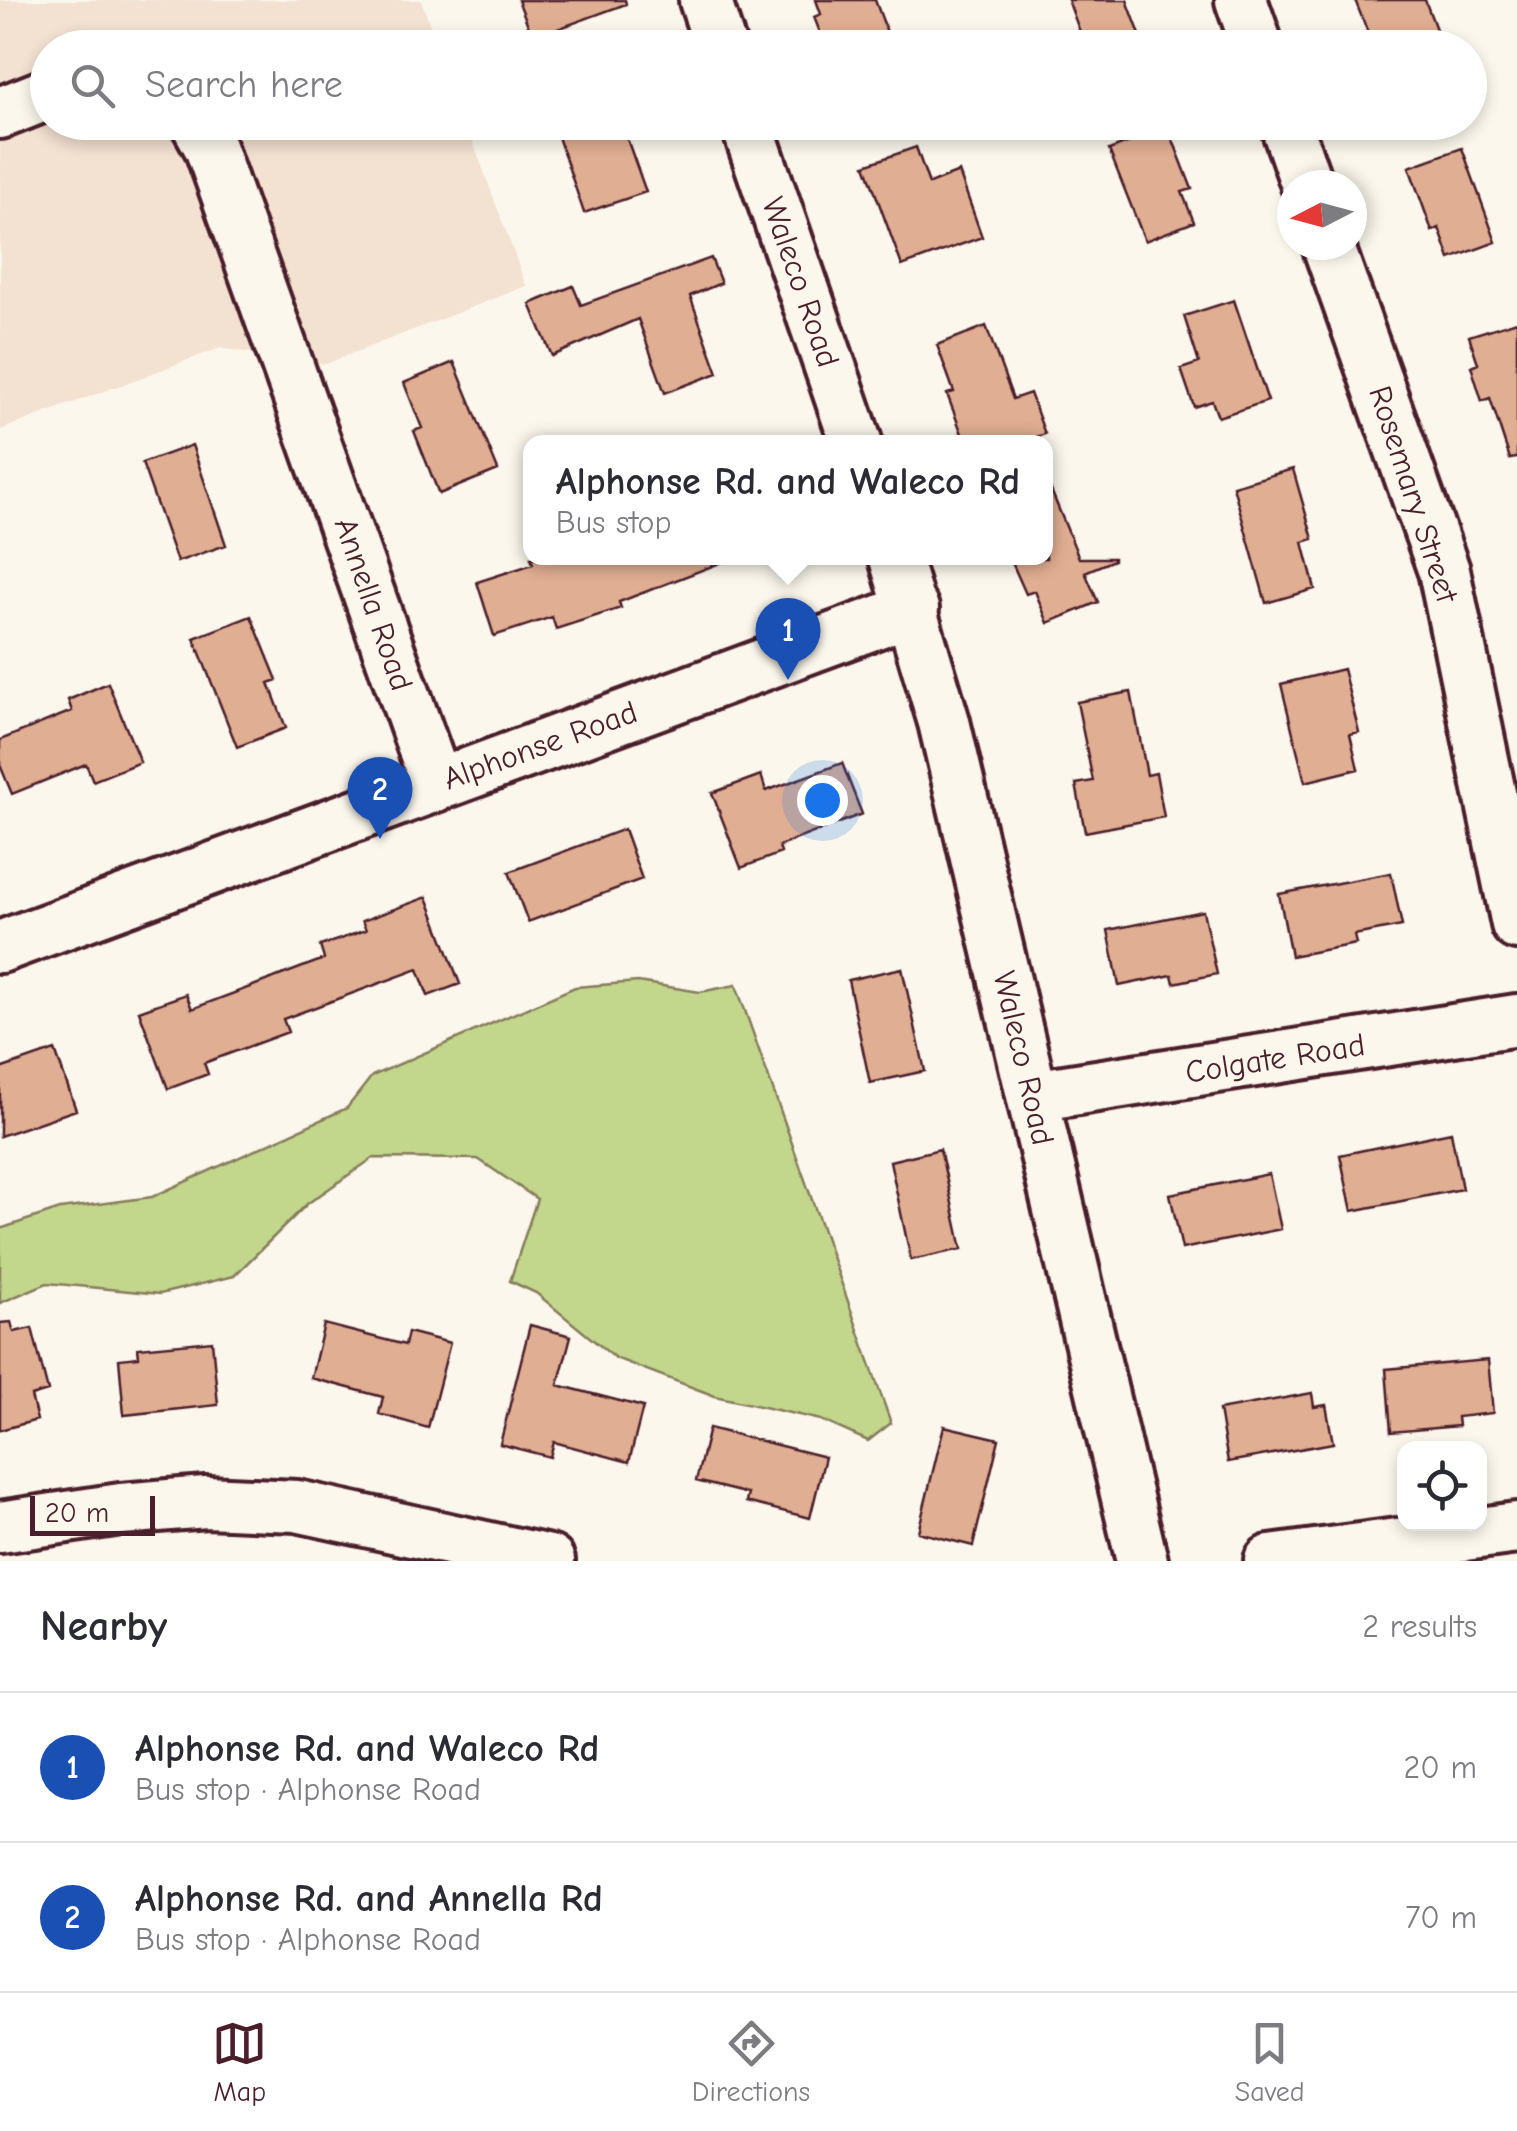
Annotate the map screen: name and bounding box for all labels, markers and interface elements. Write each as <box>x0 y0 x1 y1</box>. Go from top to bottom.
search box <box>30 30 1487 140</box>
icon: search <box>65 58 120 113</box>
text: Search here <box>145 63 343 107</box>
north arrow <box>1277 170 1367 260</box>
street label: Waleco Road <box>754 192 847 372</box>
street label: Rosemary Street <box>1361 381 1466 608</box>
popup <box>523 435 1053 565</box>
text: Alphonse Rd. and Waleco Rd <box>556 460 1020 504</box>
text: Bus stop <box>556 504 671 541</box>
street label: Annella Road <box>327 513 420 695</box>
pin: 1 <box>756 598 820 680</box>
street label: Alphonse Road <box>438 693 642 798</box>
pin: 2 <box>348 756 412 839</box>
your location <box>797 775 848 826</box>
street label: Waleco Road <box>986 968 1061 1149</box>
street label: Colgate Road <box>1183 1026 1367 1091</box>
map controls <box>1397 1441 1487 1531</box>
button: locate <box>1397 1441 1487 1531</box>
scale bar <box>30 1491 155 1536</box>
text: 20 m <box>45 1497 109 1529</box>
text: Nearby <box>40 1602 167 1651</box>
text: 2 results <box>1362 1608 1477 1645</box>
text: Alphonse Rd. and Waleco Rd <box>135 1727 599 1771</box>
text: 1 <box>66 1749 79 1786</box>
text: 20 m <box>1404 1749 1477 1786</box>
text: Bus stop · Alphonse Road <box>135 1771 481 1808</box>
text: Alphonse Rd. and Annella Rd <box>135 1877 603 1921</box>
text: 2 <box>65 1899 80 1936</box>
text: 70 m <box>1405 1899 1477 1936</box>
text: Bus stop · Alphonse Road <box>135 1921 481 1958</box>
tab: Map <box>212 2016 267 2108</box>
tab: Directions <box>692 2016 810 2108</box>
tab: Saved <box>1235 2016 1305 2108</box>

